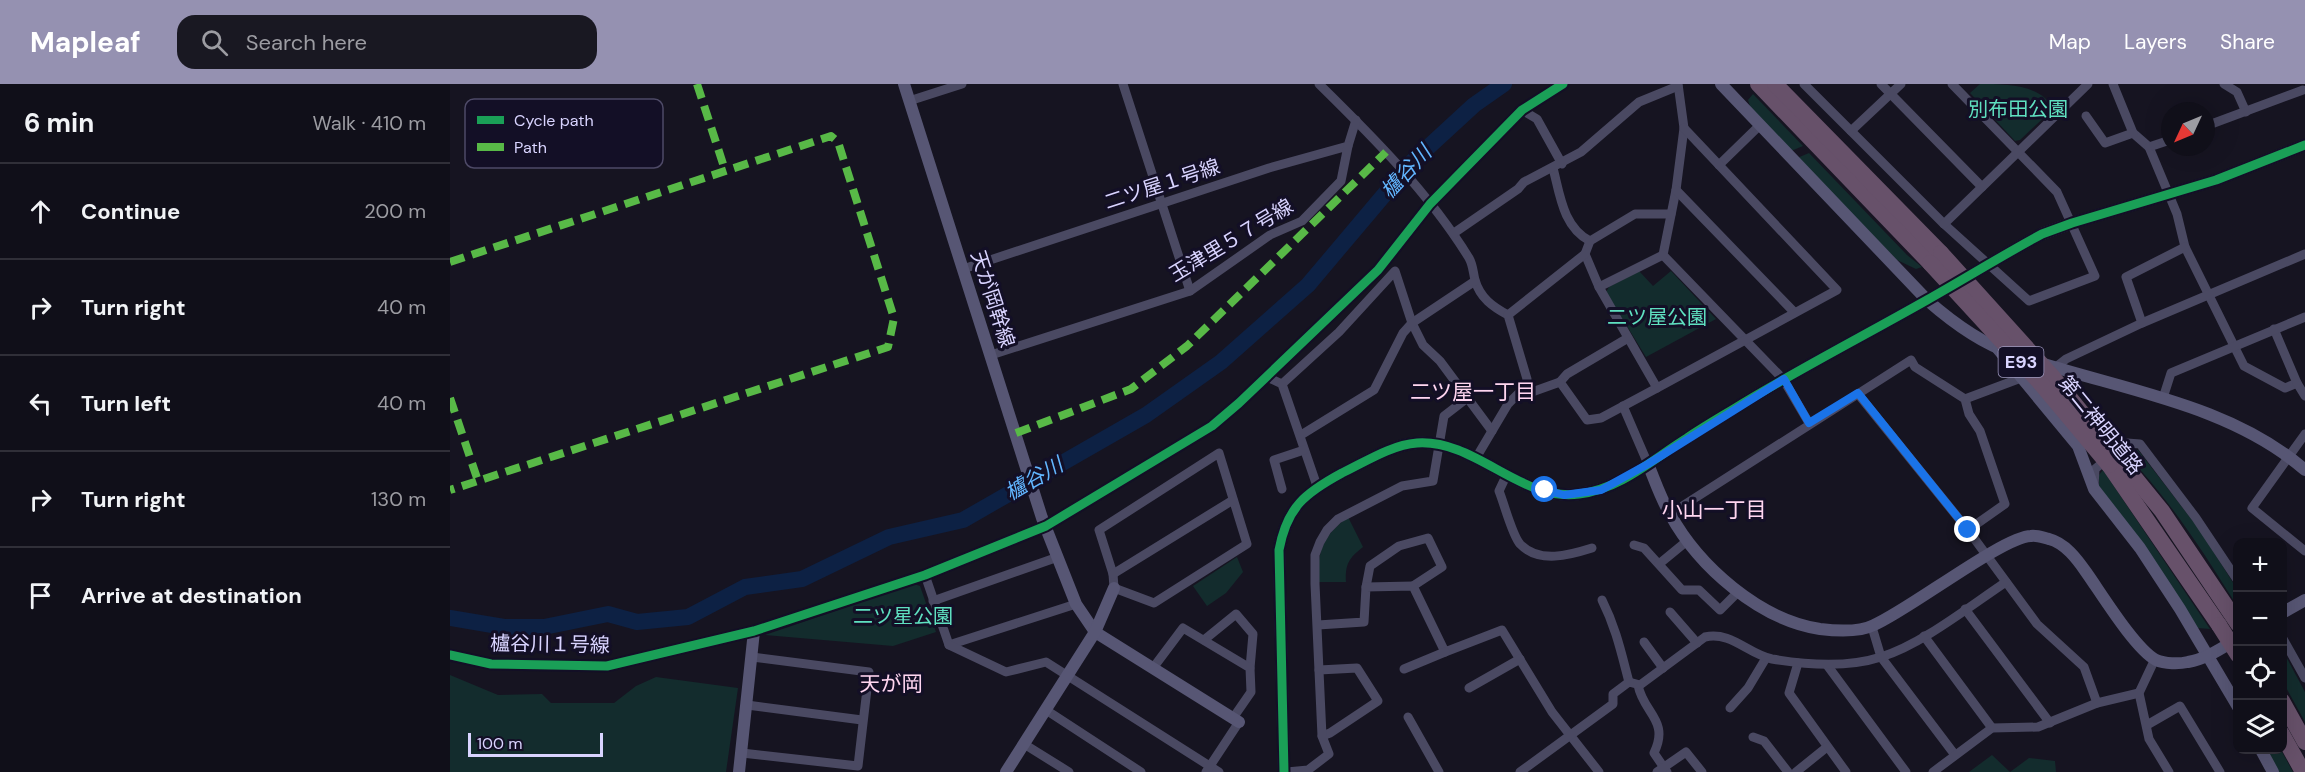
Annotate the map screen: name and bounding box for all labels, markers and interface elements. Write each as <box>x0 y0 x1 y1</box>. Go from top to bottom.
search box <box>177 15 597 69</box>
text: Mapleaf <box>30 24 141 61</box>
icon: search <box>198 26 231 59</box>
text: Search here <box>246 28 367 57</box>
text: Map <box>2049 28 2091 56</box>
text: Layers <box>2124 28 2187 56</box>
text: Share <box>2220 28 2275 56</box>
park label: 別布田公園 <box>1968 96 2068 122</box>
legend <box>465 99 663 168</box>
north arrow <box>2161 102 2215 156</box>
text: 6 min <box>24 106 94 140</box>
text: Walk · 410 m <box>312 110 426 136</box>
text: Cycle path <box>514 110 594 131</box>
text: Path <box>514 137 547 158</box>
water label: 櫨谷川 <box>1374 138 1439 205</box>
street label: 二ツ屋１号線 <box>1101 153 1223 215</box>
street label: 玉津里５７号線 <box>1164 193 1298 287</box>
icon: ahead <box>24 195 57 228</box>
text: Continue <box>81 197 180 226</box>
text: 200 m <box>364 198 426 224</box>
street label: 天が岡幹線 <box>965 247 1021 351</box>
icon: right <box>24 291 57 324</box>
text: Turn right <box>81 293 186 322</box>
text: 40 m <box>377 294 426 320</box>
park label: 二ツ屋公園 <box>1607 304 1707 330</box>
road number: E93 <box>1998 347 2044 377</box>
street label: 第二神明道路 <box>2053 370 2149 480</box>
district label: 二ツ屋一丁目 <box>1410 378 1536 406</box>
icon: left <box>24 387 57 420</box>
text: Turn left <box>81 389 171 418</box>
text: 40 m <box>377 390 426 416</box>
water label: 櫨谷川 <box>1000 450 1070 507</box>
route start <box>1531 476 1557 502</box>
icon: right <box>24 483 57 516</box>
text: Turn right <box>81 485 186 514</box>
text: 130 m <box>371 486 426 512</box>
district label: 小山一丁目 <box>1662 496 1767 524</box>
route end <box>1954 516 1980 542</box>
map controls <box>2233 538 2287 754</box>
button: + <box>2233 538 2287 592</box>
icon: arrive <box>24 579 57 612</box>
text: Arrive at destination <box>81 581 302 610</box>
button: − <box>2233 592 2287 646</box>
park label: 二ツ星公園 <box>853 603 953 629</box>
street label: 櫨谷川１号線 <box>490 630 610 658</box>
button: locate <box>2233 646 2287 700</box>
district label: 天が岡 <box>860 670 923 698</box>
button: layers <box>2233 700 2287 754</box>
scale bar <box>468 730 603 758</box>
text: 100 m <box>477 733 522 754</box>

